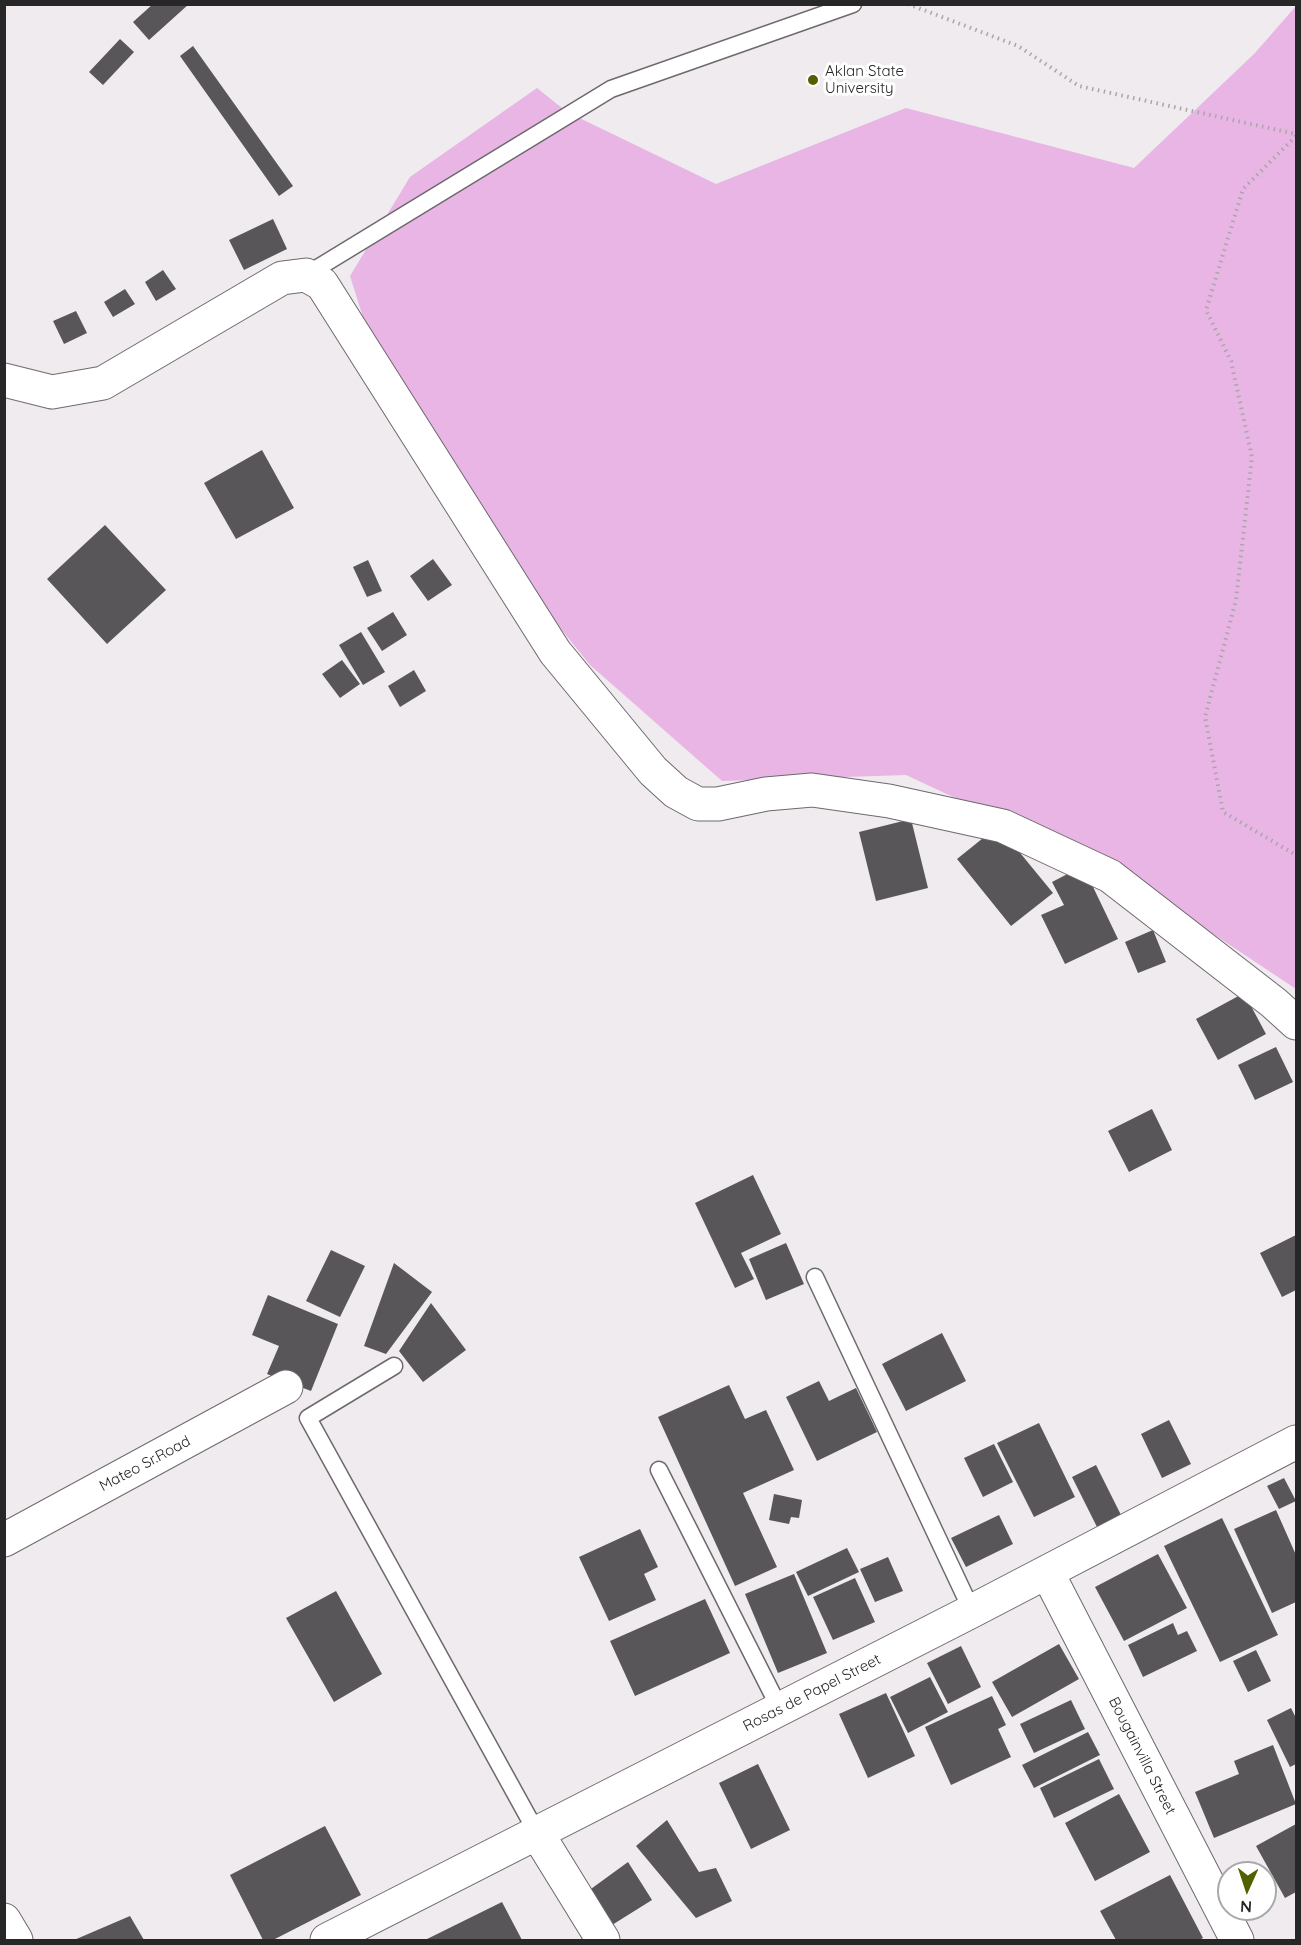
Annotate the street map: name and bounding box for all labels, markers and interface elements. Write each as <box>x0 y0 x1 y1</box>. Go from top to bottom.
place label: Aklan State University <box>825 62 904 97</box>
marker: Aklan State University <box>806 73 820 87</box>
street label: Mateo Sr.Road <box>96 1432 194 1496</box>
street label: Rosas de Papel Street <box>740 1650 884 1736</box>
street label: Bougainvilla Street <box>1105 1694 1179 1818</box>
north arrow <box>1217 1861 1277 1921</box>
text: N <box>1240 1897 1253 1917</box>

